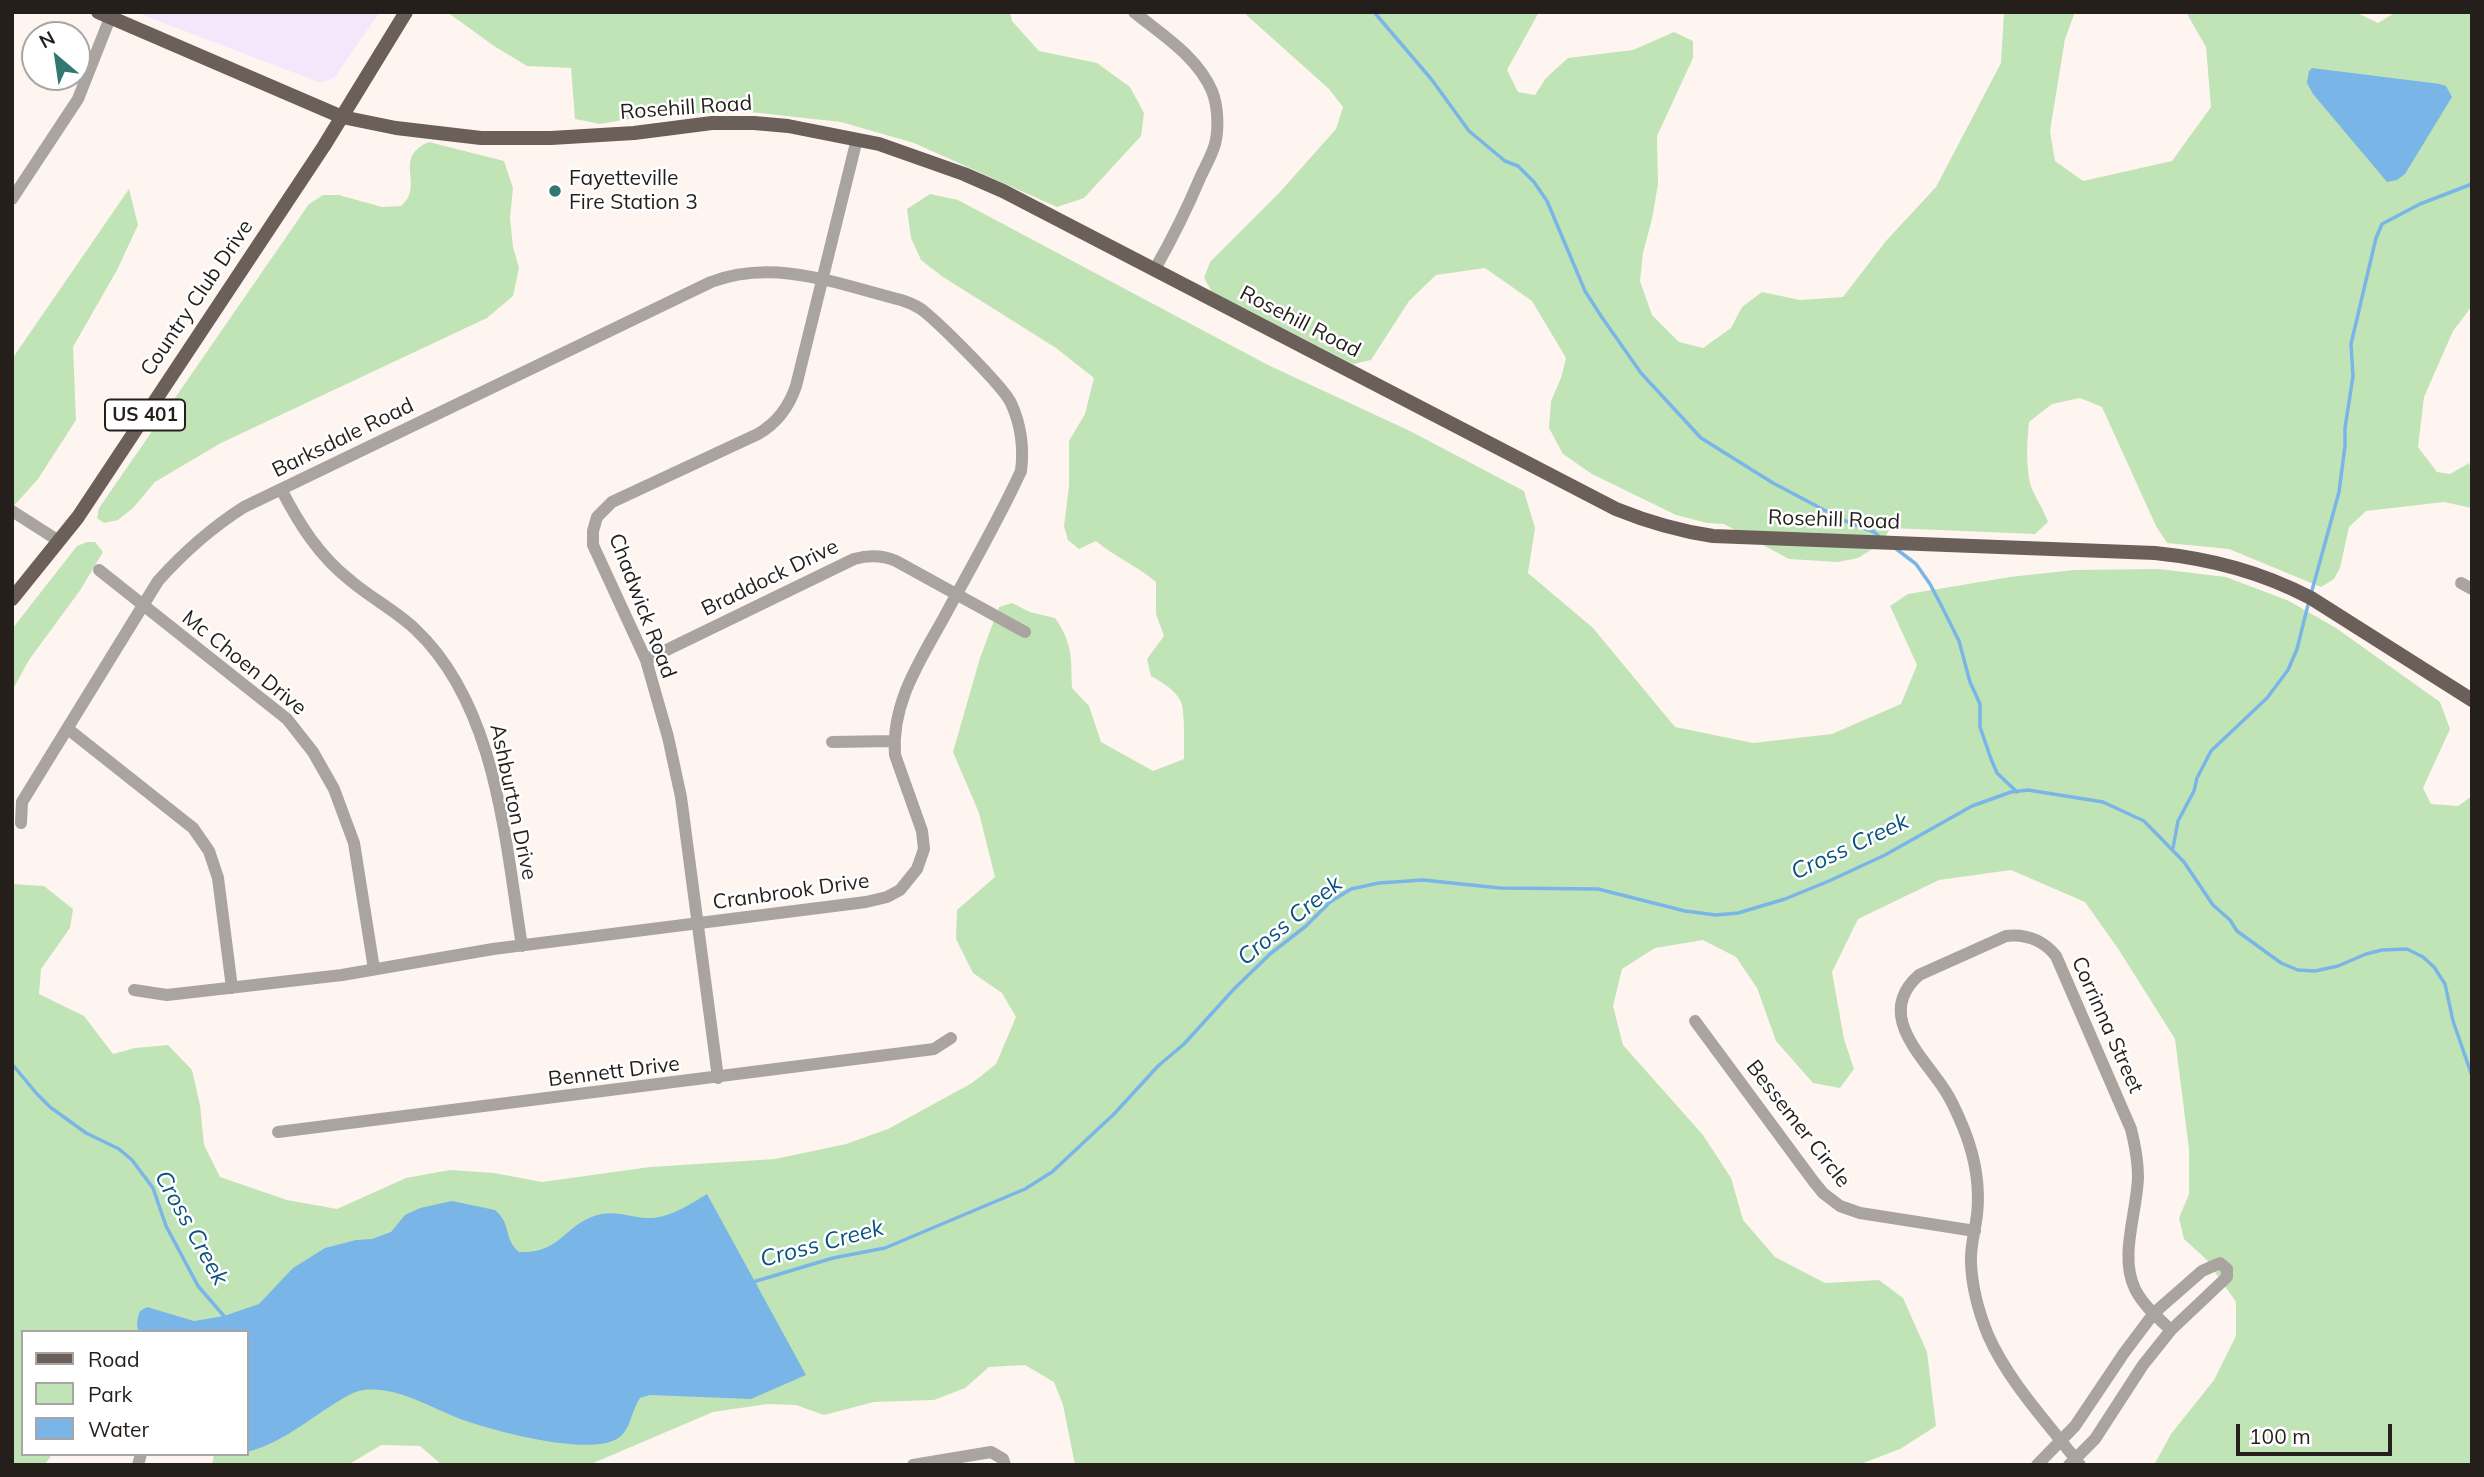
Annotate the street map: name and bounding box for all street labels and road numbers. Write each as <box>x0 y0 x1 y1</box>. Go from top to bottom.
street label: Rosehill Road <box>619 91 753 125</box>
street label: Country Club Drive <box>136 215 258 381</box>
street label: Rosehill Road <box>1235 281 1365 363</box>
street label: Barksdale Road <box>268 393 418 483</box>
road number: US 401 <box>105 400 185 430</box>
street label: Rosehill Road <box>1767 505 1901 535</box>
street label: Chadwick Road <box>603 530 681 682</box>
street label: Braddock Drive <box>698 534 842 622</box>
street label: Mc Choen Drive <box>177 605 311 721</box>
street label: Ashburton Drive <box>484 722 542 882</box>
street label: Cranbrook Drive <box>711 869 871 915</box>
street label: Corrinna Street <box>2066 953 2148 1097</box>
street label: Bennett Drive <box>547 1051 681 1093</box>
street label: Bessemer Circle <box>1740 1055 1856 1193</box>

